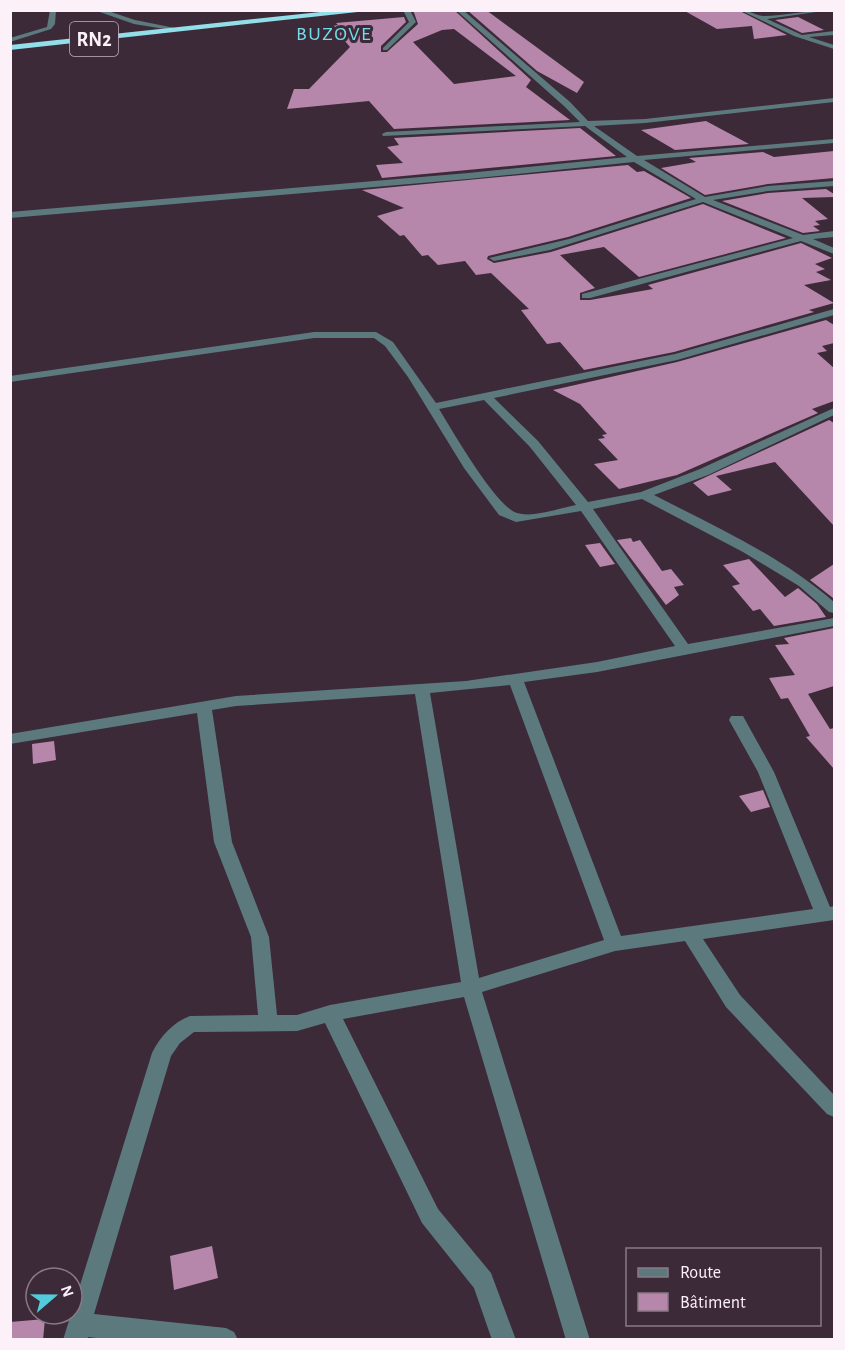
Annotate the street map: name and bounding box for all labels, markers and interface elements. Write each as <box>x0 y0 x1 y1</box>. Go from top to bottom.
road number: RN2 <box>70 22 118 56</box>
district label: BUZOVE <box>296 24 372 44</box>
legend <box>626 1248 821 1326</box>
text: Route <box>680 1264 721 1282</box>
north arrow <box>24 1266 84 1326</box>
text: N <box>58 1283 77 1299</box>
text: Bâtiment <box>680 1294 746 1312</box>

